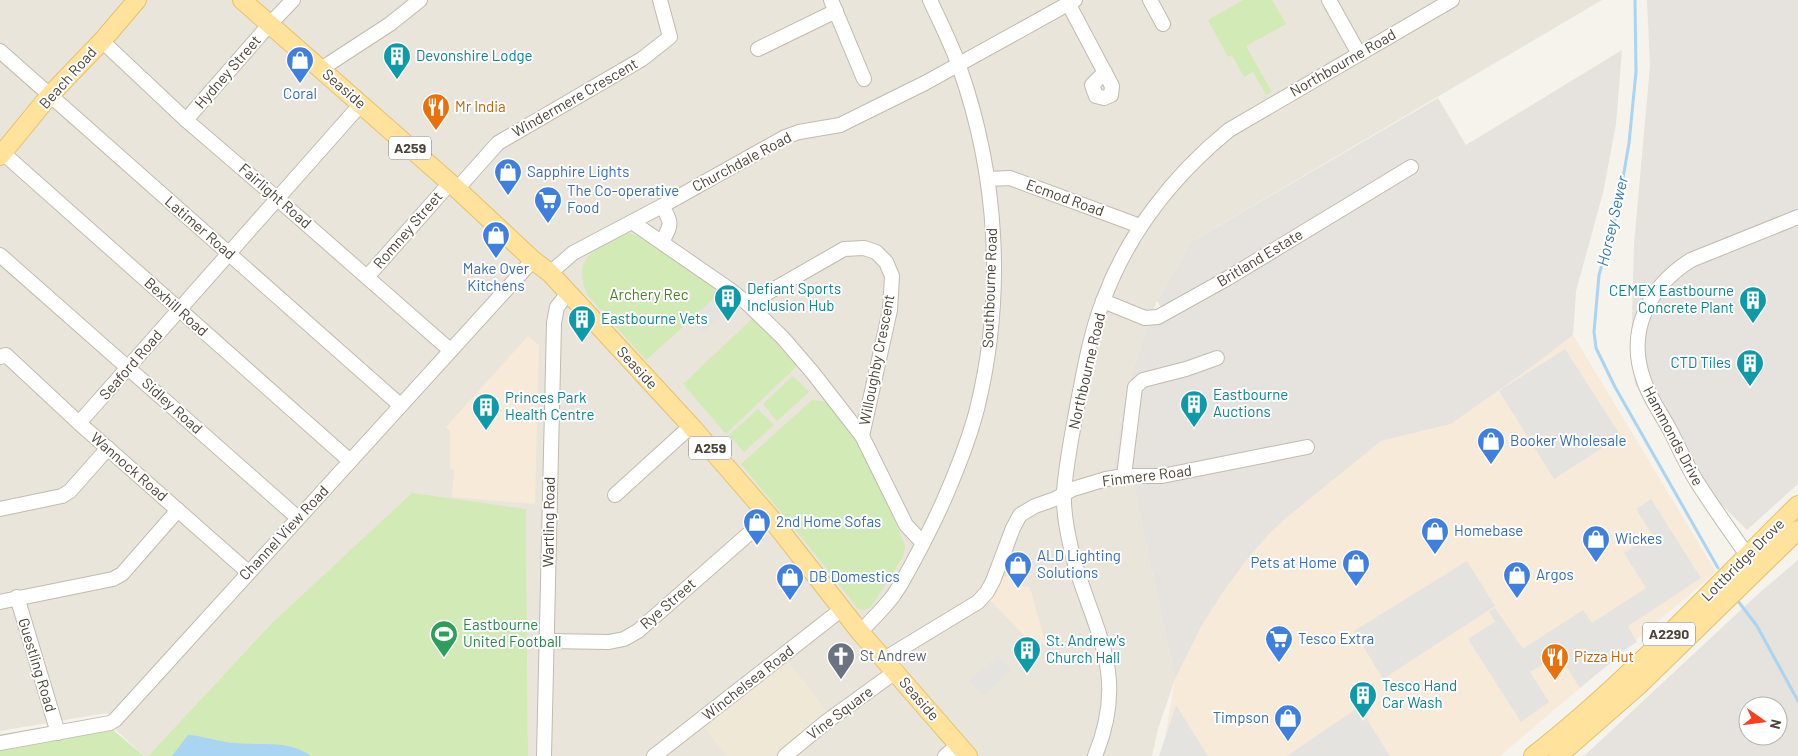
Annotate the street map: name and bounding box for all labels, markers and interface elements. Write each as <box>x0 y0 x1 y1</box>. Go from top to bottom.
street label: Northbourne Road <box>1286 24 1399 100</box>
street label: Hydney Street <box>190 31 264 112</box>
building icon: Devonshire Lodge <box>382 41 412 80</box>
street label: Beach Road <box>35 43 100 112</box>
shop icon: Coral <box>285 45 315 84</box>
place label: Devonshire Lodge <box>416 46 533 64</box>
street label: Windermere Crescent <box>508 54 641 140</box>
street label: Seaside <box>319 65 370 112</box>
place label: Coral <box>283 84 317 102</box>
restaurant icon: Mr India <box>421 92 451 131</box>
place label: Mr India <box>455 97 506 115</box>
street label: Churchdale Road <box>689 127 794 195</box>
road number: A259 <box>389 136 431 160</box>
shop icon: Sapphire Lights <box>493 157 523 196</box>
street label: Fairlight Road <box>236 159 316 232</box>
place label: Sapphire Lights <box>527 162 629 180</box>
water label: Horsey Sewer <box>1592 173 1631 268</box>
street label: Ecmod Road <box>1024 175 1107 219</box>
place label: The Co-operative Food <box>567 181 679 216</box>
supermarket icon: The Co-operative Food <box>533 185 563 224</box>
street label: Romney Street <box>369 187 446 272</box>
street label: Latimer Road <box>162 192 240 263</box>
shop icon: Make Over Kitchens <box>481 220 511 259</box>
street label: Britland Estate <box>1213 224 1306 290</box>
street label: Southbourne Road <box>978 227 1000 348</box>
place label: Make Over Kitchens <box>463 259 530 294</box>
street label: Bexhill Road <box>141 273 212 339</box>
place label: Defiant Sports Inclusion Hub <box>747 279 841 314</box>
place label: CEMEX Eastbourne Concrete Plant <box>1609 281 1734 316</box>
building icon: Defiant Sports Inclusion Hub <box>713 283 743 322</box>
park label: Archery Rec <box>610 285 689 303</box>
building icon: CEMEX Eastbourne Concrete Plant <box>1738 285 1768 324</box>
street label: Willoughby Crescent <box>854 293 898 427</box>
building icon: Eastbourne Vets <box>567 304 597 343</box>
place label: Eastbourne Vets <box>601 309 708 327</box>
street label: Northbourne Road <box>1064 311 1108 431</box>
street label: Seaford Road <box>95 326 166 403</box>
street label: Seaside <box>614 342 662 392</box>
building icon: CTD Tiles <box>1735 348 1765 387</box>
place label: CTD Tiles <box>1671 353 1731 371</box>
street label: Sidley Road <box>139 373 207 437</box>
street label: Hammonds Drive <box>1640 383 1708 488</box>
place label: Eastbourne Auctions <box>1213 385 1288 420</box>
place label: Princes Park Health Centre <box>505 388 594 423</box>
building icon: Eastbourne Auctions <box>1179 389 1209 428</box>
building icon: Princes Park Health Centre <box>471 392 501 431</box>
shop icon: Booker Wholesale <box>1476 426 1506 465</box>
street label: Wannock Road <box>88 428 172 504</box>
place label: Booker Wholesale <box>1510 431 1626 449</box>
road number: A259 <box>689 436 731 459</box>
street label: Finmere Road <box>1101 461 1193 489</box>
street label: Wartling Road <box>538 476 558 568</box>
street label: Channel View Road <box>235 481 332 583</box>
shop icon: 2nd Home Sofas <box>742 507 772 546</box>
place label: 2nd Home Sofas <box>776 512 881 530</box>
street label: Lottbridge Drove <box>1697 514 1787 604</box>
shop icon: Homebase <box>1420 516 1450 555</box>
place label: Homebase <box>1454 521 1523 539</box>
shop icon: Wickes <box>1581 524 1611 563</box>
place label: Wickes <box>1615 529 1662 547</box>
place label: ALD Lighting Solutions <box>1037 546 1121 581</box>
shop icon: Pets at Home <box>1341 548 1371 587</box>
shop icon: ALD Lighting Solutions <box>1003 550 1033 589</box>
place label: Pets at Home <box>1250 553 1337 571</box>
shop icon: Argos <box>1502 560 1532 599</box>
shop icon: DB Domestics <box>775 562 805 601</box>
place label: Argos <box>1536 565 1574 583</box>
place label: DB Domestics <box>809 567 900 585</box>
street label: Rye Street <box>636 574 699 632</box>
place label: Eastbourne United Football <box>463 615 561 650</box>
street label: Guestling Road <box>15 616 61 714</box>
sports icon: Eastbourne United Football <box>429 619 459 658</box>
road number: A2290 <box>1643 622 1695 646</box>
supermarket icon: Tesco Extra <box>1264 624 1294 663</box>
place label: Tesco Extra <box>1298 629 1374 647</box>
place label: St. Andrew's Church Hall <box>1046 631 1125 666</box>
building icon: St. Andrew's Church Hall <box>1012 635 1042 674</box>
street label: Winchelsea Road <box>698 641 797 724</box>
church icon: St Andrew <box>826 641 856 680</box>
restaurant icon: Pizza Hut <box>1540 642 1570 681</box>
place label: St Andrew <box>860 646 927 664</box>
place label: Pizza Hut <box>1574 647 1634 665</box>
street label: Seaside <box>896 673 943 724</box>
place label: Tesco Hand Car Wash <box>1382 676 1457 711</box>
building icon: Tesco Hand Car Wash <box>1348 680 1378 719</box>
street label: Vine Square <box>803 682 876 743</box>
north arrow <box>1738 696 1788 746</box>
shop icon: Timpson <box>1273 703 1303 742</box>
place label: Timpson <box>1213 708 1269 726</box>
text: N <box>1767 718 1785 731</box>

